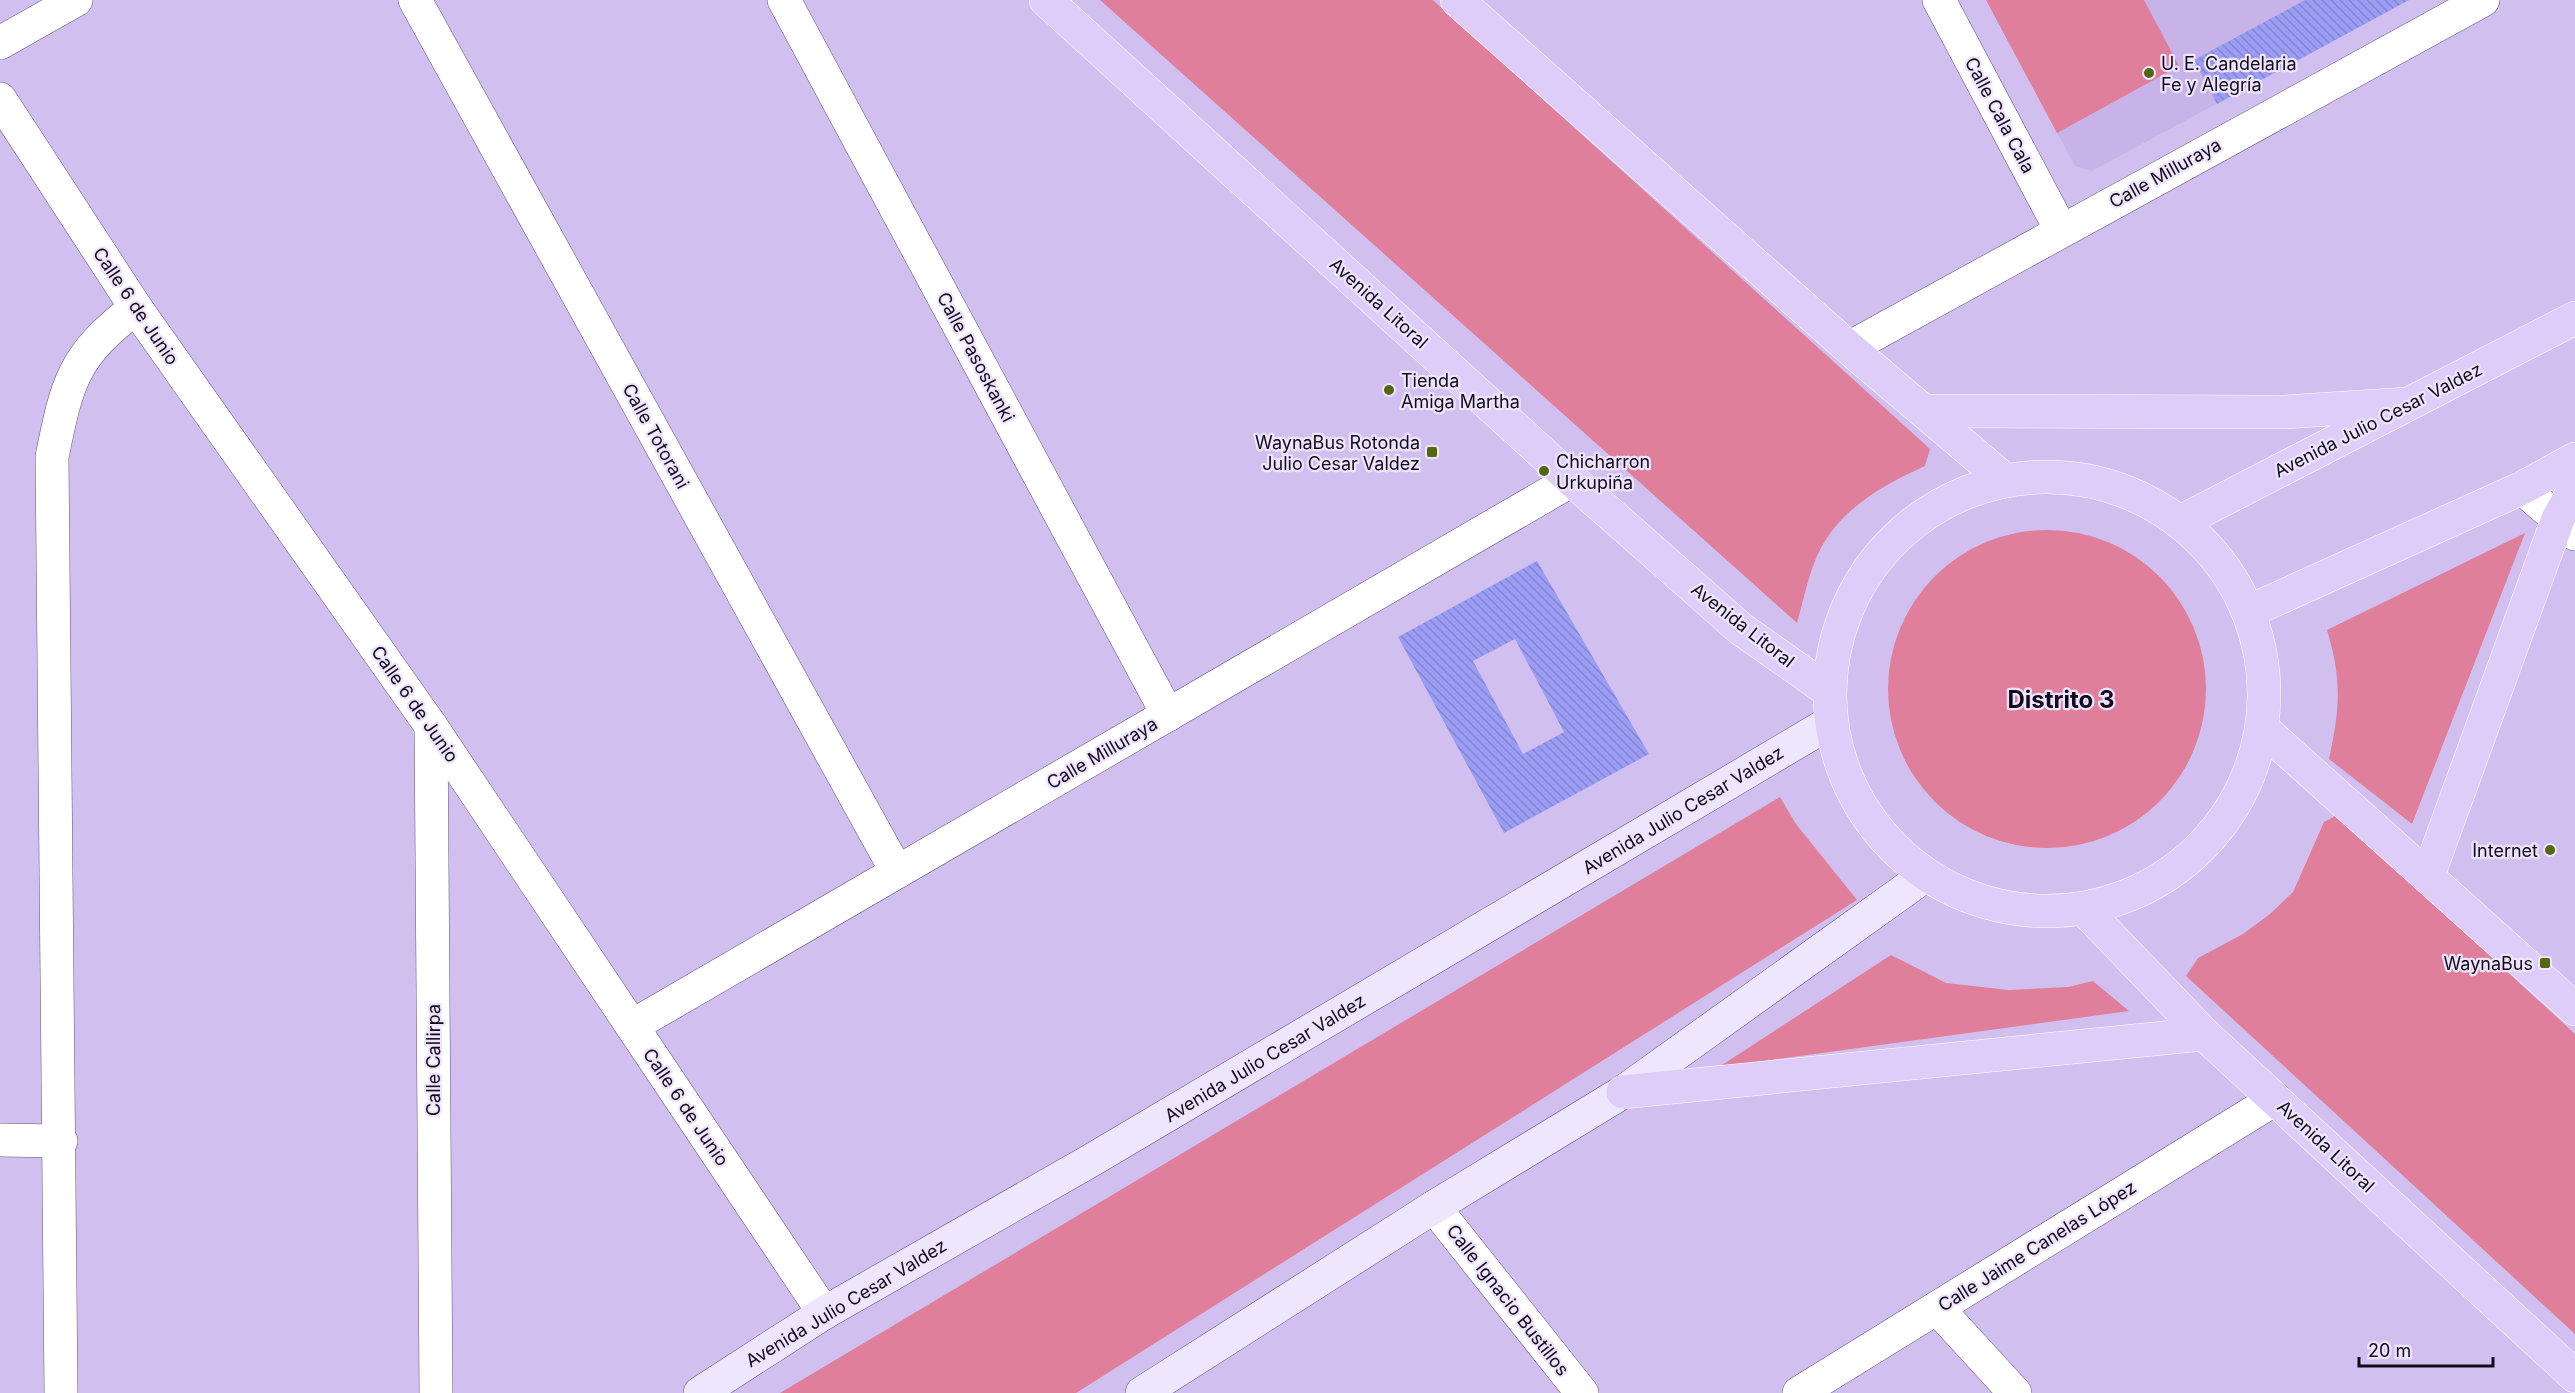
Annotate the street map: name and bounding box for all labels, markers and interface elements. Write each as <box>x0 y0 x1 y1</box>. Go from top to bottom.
place label: U. E. Candelaria Fe y Alegría <box>2161 53 2297 95</box>
street label: Calle Cala Cala <box>1961 54 2039 176</box>
marker: U. E. Candelaria Fe y Alegría <box>2142 66 2156 80</box>
street label: Calle Milluraya <box>2106 134 2224 212</box>
street label: Calle 6 de Junio <box>89 243 183 369</box>
street label: Avenida Litoral <box>1326 253 1432 353</box>
street label: Calle Pasoskanki <box>933 289 1019 425</box>
street label: Avenida Julio Cesar Valdez <box>2271 358 2485 482</box>
place label: Tienda Amiga Martha <box>1401 370 1520 412</box>
street label: Calle Totorani <box>618 380 694 492</box>
marker: Tienda Amiga Martha <box>1382 383 1396 397</box>
place label: WaynaBus Rotonda Julio Cesar Valdez <box>1255 432 1420 474</box>
marker: WaynaBus Rotonda Julio Cesar Valdez <box>1425 445 1439 459</box>
place label: Chicharron Urkupiña <box>1556 451 1650 493</box>
marker: Chicharron Urkupiña <box>1537 464 1551 478</box>
street label: Avenida Litoral <box>1687 578 1799 672</box>
street label: Calle 6 de Junio <box>367 642 463 766</box>
district label: Distrito 3 <box>2008 685 2114 714</box>
street label: Calle Milluraya <box>1043 713 1161 793</box>
street label: Avenida Julio Cesar Valdez <box>1579 742 1787 878</box>
place label: Internet <box>2472 840 2538 861</box>
marker: Internet <box>2543 843 2557 857</box>
place label: WaynaBus <box>2444 953 2533 974</box>
marker: WaynaBus <box>2538 956 2552 970</box>
street label: Avenida Julio Cesar Valdez <box>1161 990 1369 1126</box>
street label: Calle Callirpa <box>423 1004 444 1116</box>
street label: Calle 6 de Junio <box>639 1044 733 1170</box>
street label: Avenida Litoral <box>2273 1096 2379 1196</box>
street label: Calle Jaime Canelas López <box>1934 1176 2140 1316</box>
street label: Calle Ignacio Bustillos <box>1443 1220 1573 1380</box>
street label: Avenida Julio Cesar Valdez <box>742 1235 950 1371</box>
scale bar <box>2359 1330 2492 1368</box>
text: 20 m <box>2368 1340 2411 1361</box>

